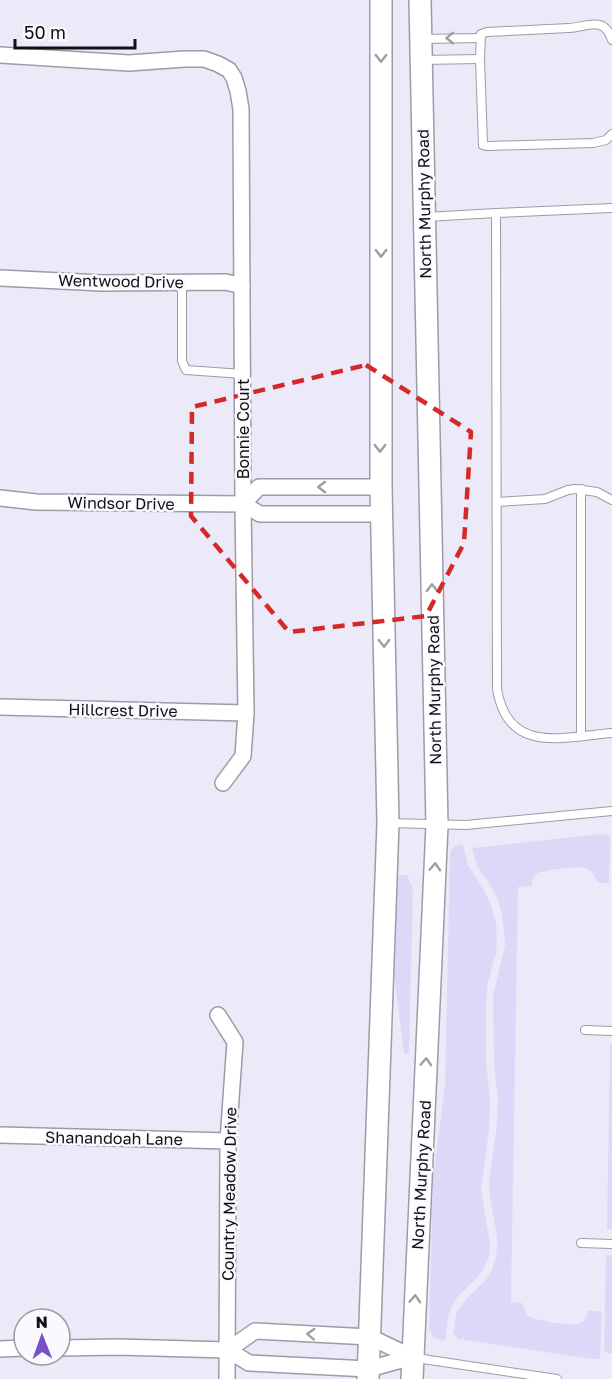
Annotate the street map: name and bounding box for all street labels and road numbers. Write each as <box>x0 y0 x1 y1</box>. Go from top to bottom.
street label: North Murphy Road <box>413 129 435 279</box>
street label: Wentwood Drive <box>58 270 184 292</box>
street label: Bonnie Court <box>233 379 253 479</box>
street label: Windsor Drive <box>67 492 175 514</box>
street label: North Murphy Road <box>423 615 445 765</box>
street label: Hillcrest Drive <box>68 699 178 721</box>
street label: North Murphy Road <box>407 1100 435 1250</box>
street label: Country Meadow Drive <box>217 1107 241 1281</box>
street label: Shanandoah Lane <box>45 1127 183 1149</box>

